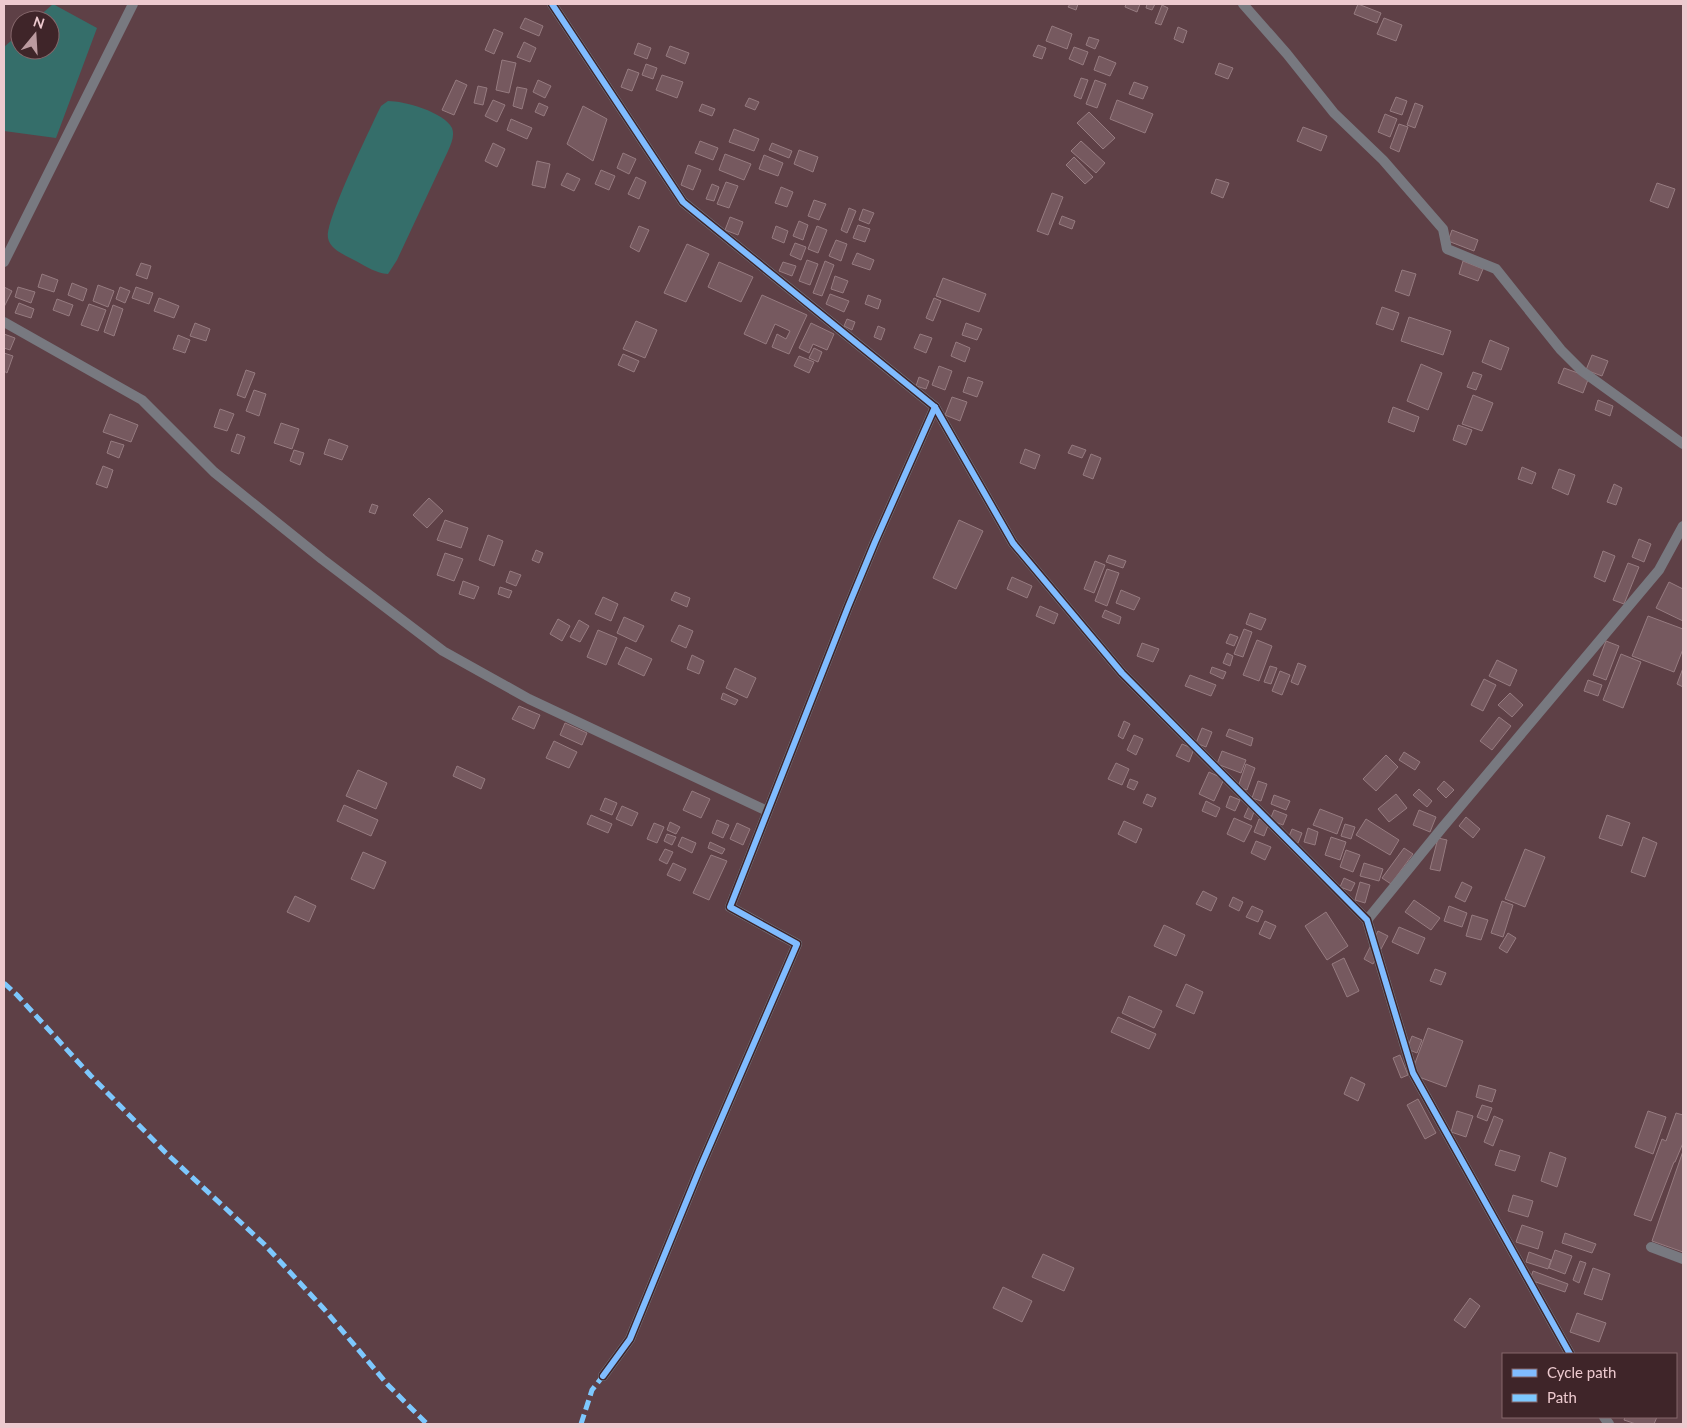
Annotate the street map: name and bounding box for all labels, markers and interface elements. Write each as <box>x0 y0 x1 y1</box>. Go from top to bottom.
north arrow <box>10 10 60 60</box>
text: N <box>31 12 47 32</box>
legend <box>1502 1353 1677 1418</box>
text: Cycle path <box>1547 1363 1616 1381</box>
text: Path <box>1547 1388 1577 1406</box>

